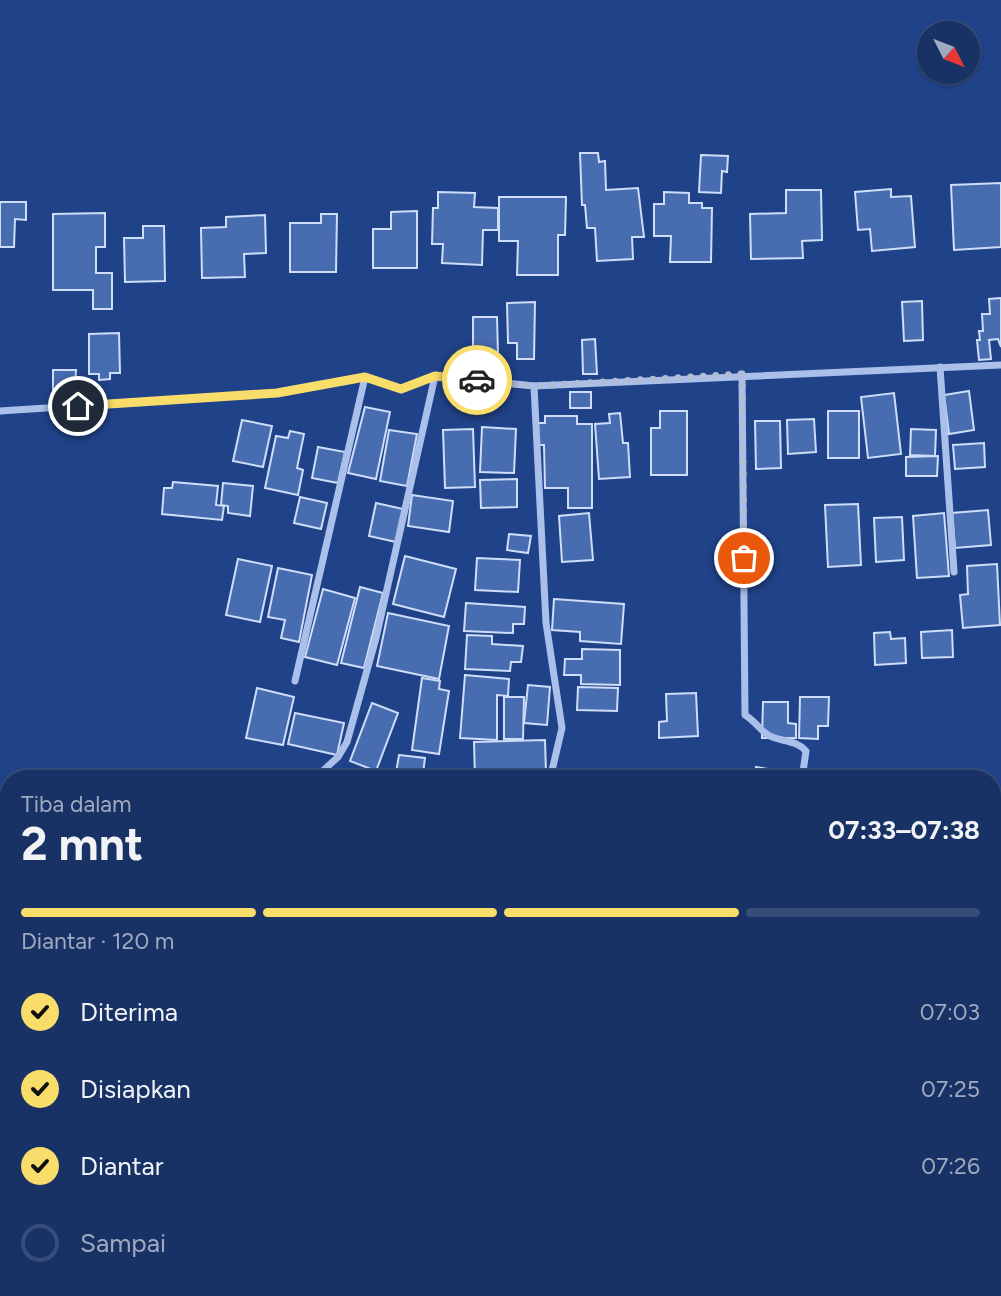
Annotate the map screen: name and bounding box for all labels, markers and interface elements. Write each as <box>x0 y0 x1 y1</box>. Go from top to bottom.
north arrow <box>917 21 980 84</box>
map controls <box>917 21 980 84</box>
courier <box>442 345 512 415</box>
icon: car <box>458 361 496 399</box>
pin <box>48 376 108 436</box>
icon: home <box>59 387 97 425</box>
pin <box>714 528 774 588</box>
icon: bag <box>725 539 763 577</box>
text: Tiba dalam <box>21 790 132 818</box>
text: 07:33–07:38 <box>828 814 980 846</box>
text: 2 mnt <box>21 816 143 872</box>
text: Diantar · 120 m <box>21 927 174 955</box>
icon: check <box>21 993 59 1031</box>
text: Diterima <box>80 996 178 1028</box>
text: 07:03 <box>920 998 980 1026</box>
icon: check <box>21 1070 59 1108</box>
text: Disiapkan <box>80 1073 191 1105</box>
text: 07:25 <box>921 1075 980 1103</box>
icon: check <box>21 1147 59 1185</box>
text: Diantar <box>80 1150 164 1182</box>
text: 07:26 <box>921 1152 980 1180</box>
text: Sampai <box>80 1227 166 1259</box>

